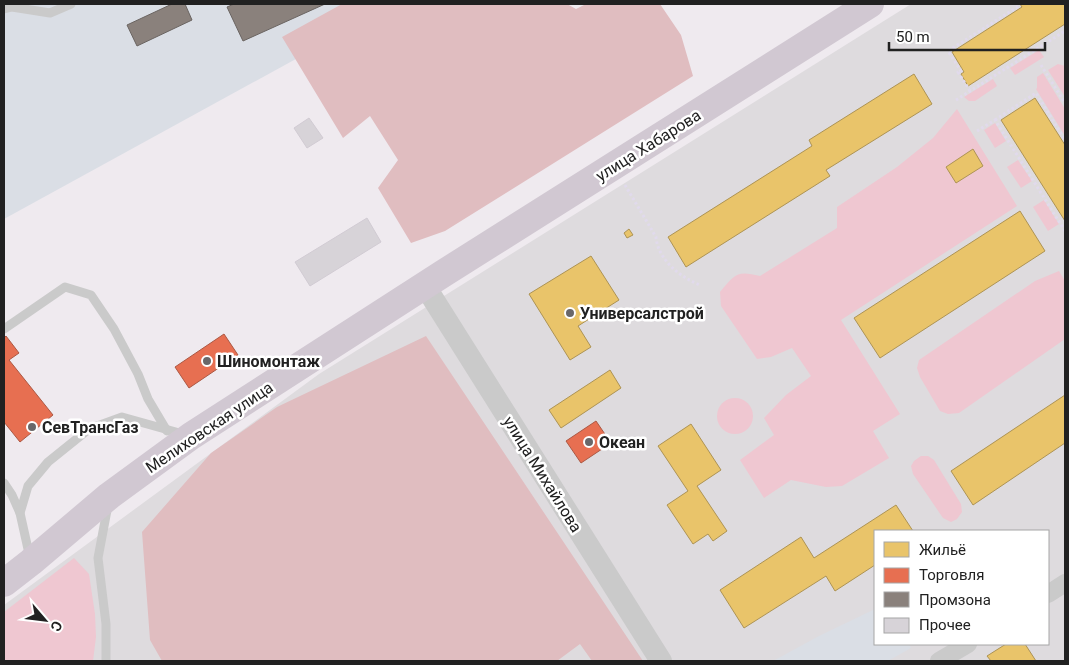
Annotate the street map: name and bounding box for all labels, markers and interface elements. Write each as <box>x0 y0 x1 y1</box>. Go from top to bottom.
scale bar <box>889 20 1045 52</box>
text: 50 m <box>896 28 930 46</box>
street label: улица Хабарова <box>592 106 704 185</box>
place label: Универсалстрой <box>580 304 704 323</box>
marker: Универсалстрой <box>564 307 576 319</box>
place label: Шиномонтаж <box>217 352 320 371</box>
marker: Шиномонтаж <box>201 355 213 367</box>
street label: Мелиховская улица <box>142 378 277 477</box>
street label: улица Михайлова <box>499 413 586 536</box>
place label: СевТрансГаз <box>42 418 139 437</box>
marker: СевТрансГаз <box>26 421 38 433</box>
place label: Океан <box>599 433 645 452</box>
marker: Океан <box>583 436 595 448</box>
legend <box>874 530 1049 645</box>
text: Жильё <box>919 541 966 559</box>
text: Торговля <box>919 566 984 584</box>
text: Промзона <box>919 591 991 609</box>
north arrow <box>20 595 70 645</box>
text: Прочее <box>919 616 971 634</box>
text: С <box>47 618 66 634</box>

